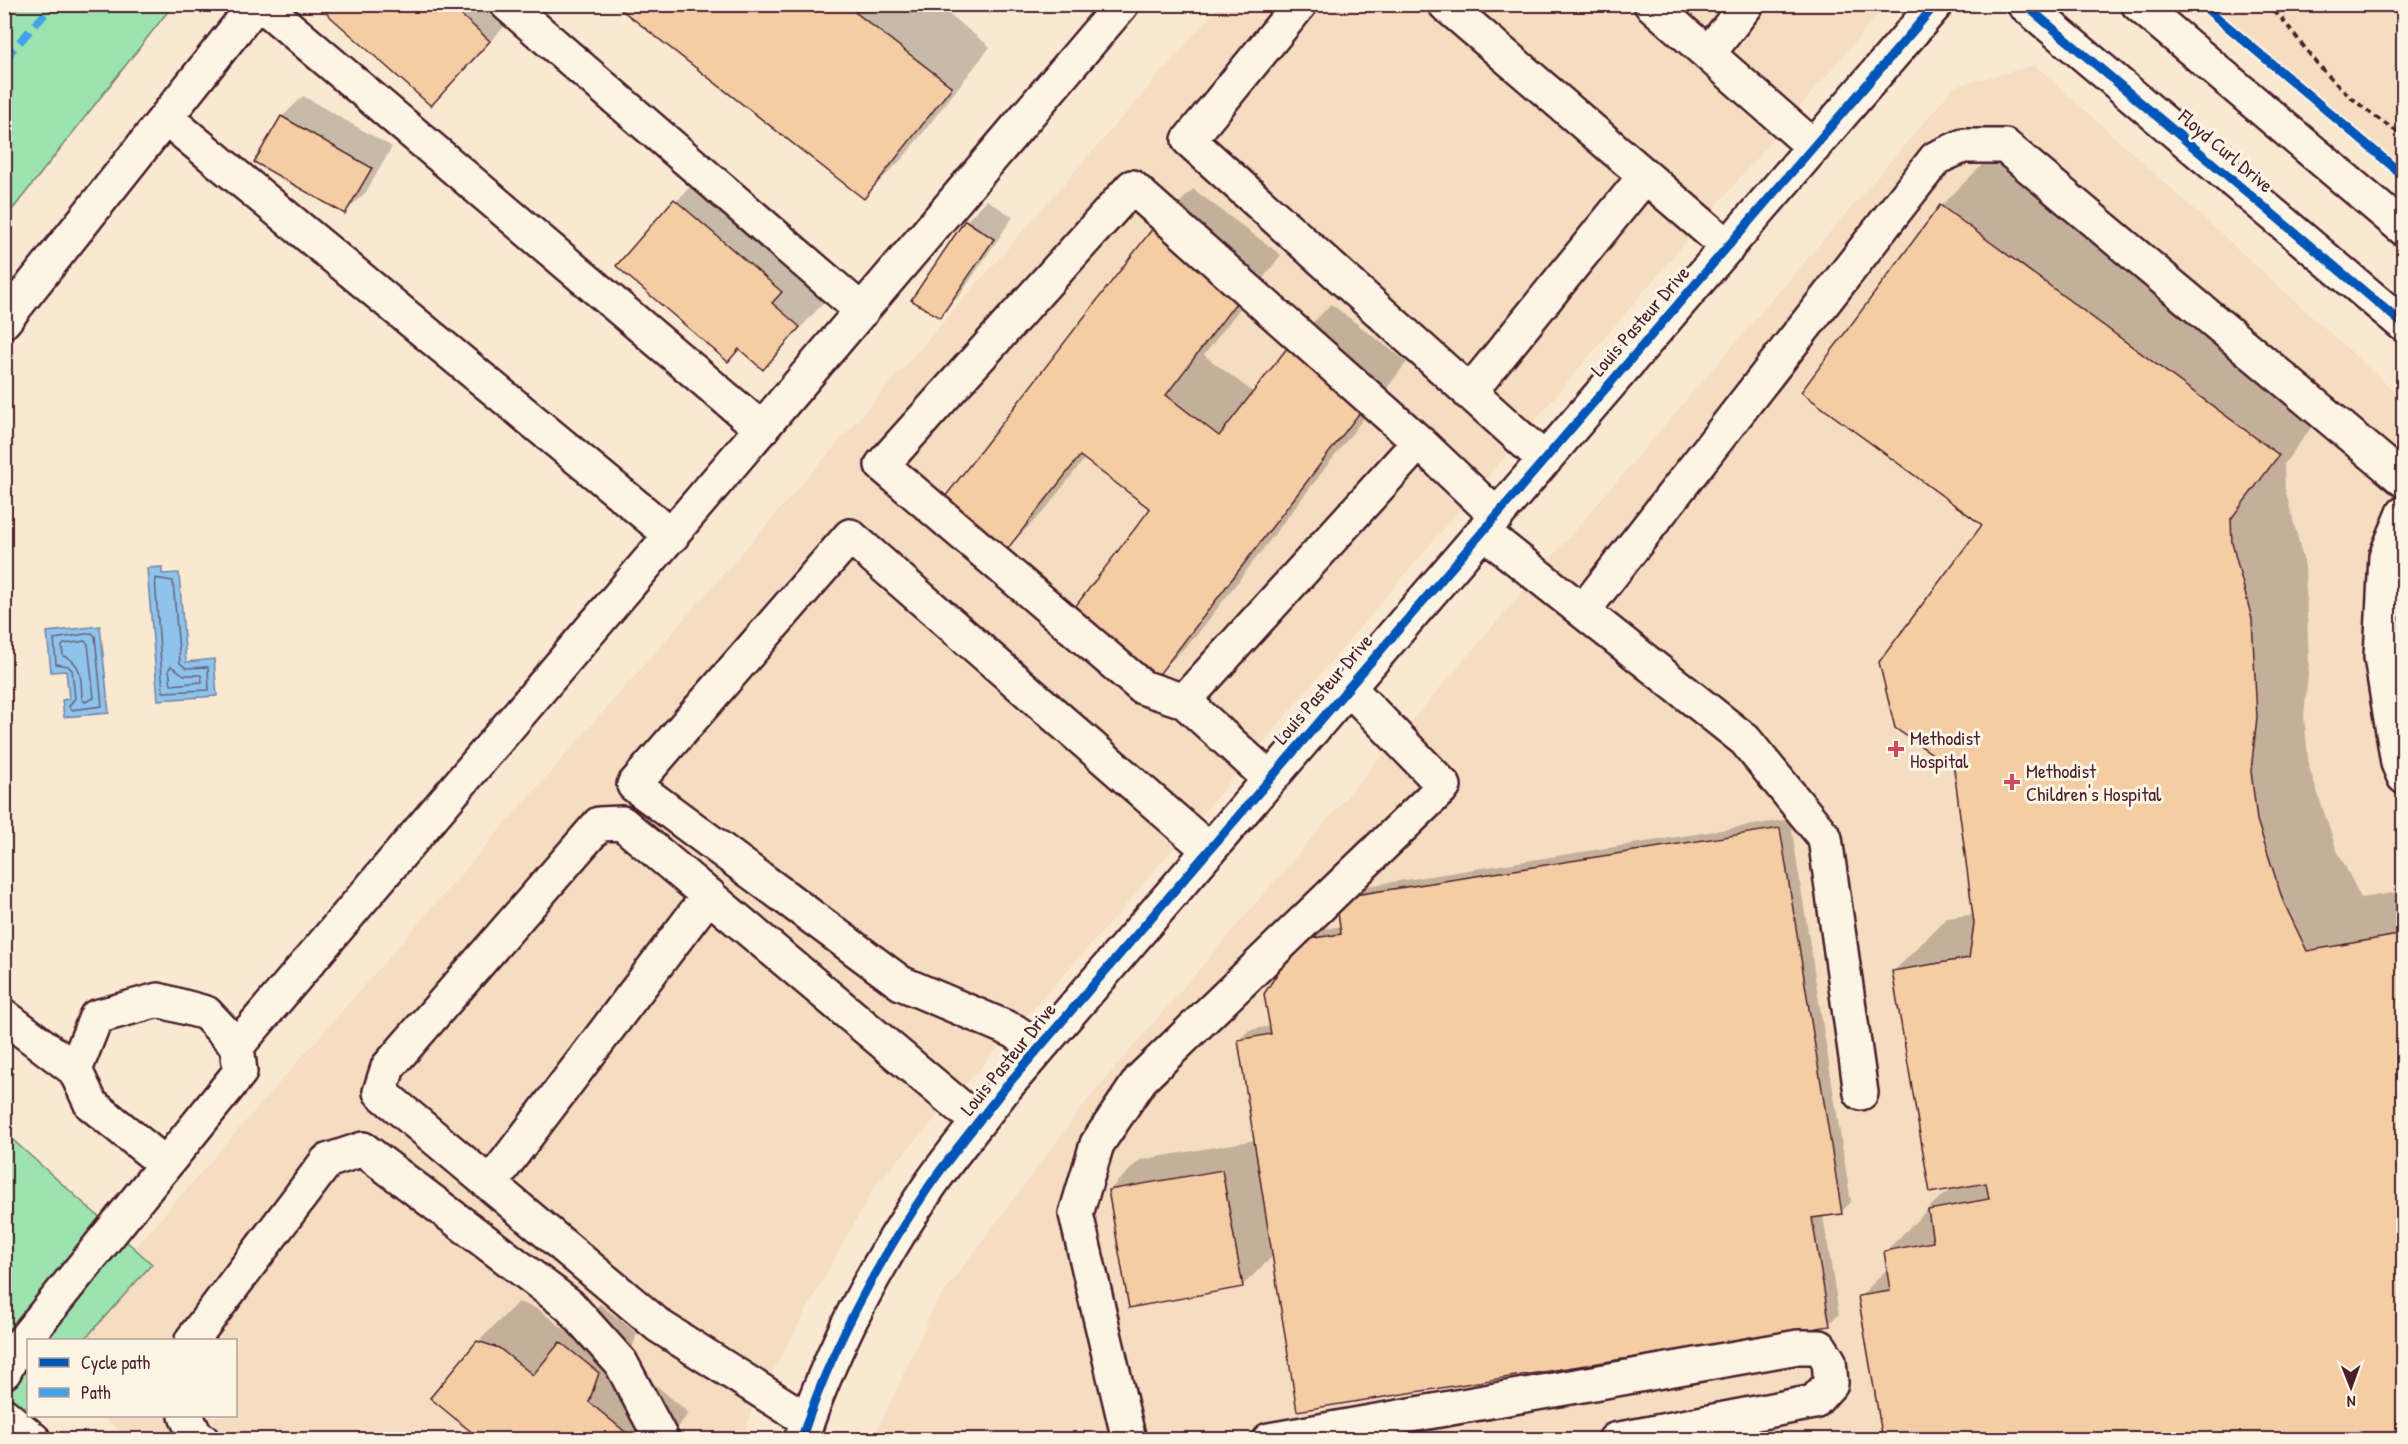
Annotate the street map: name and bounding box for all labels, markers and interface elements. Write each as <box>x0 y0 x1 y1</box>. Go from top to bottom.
street label: Floyd Curl Drive <box>2172 102 2279 198</box>
street label: Louis Pasteur Drive <box>1584 260 1695 382</box>
street label: Louis Pasteur Drive <box>1267 628 1378 750</box>
place label: Methodist Hospital <box>1910 724 1981 774</box>
marker: Methodist Hospital <box>1887 740 1905 758</box>
place label: Methodist Children's Hospital <box>2026 757 2162 807</box>
marker: Methodist Children's Hospital <box>2003 773 2021 791</box>
street label: Louis Pasteur Drive <box>954 996 1062 1121</box>
legend <box>27 1339 237 1417</box>
text: Cycle path <box>81 1350 151 1375</box>
north arrow <box>2321 1357 2381 1417</box>
text: Path <box>81 1380 111 1405</box>
text: N <box>2346 1391 2356 1413</box>

